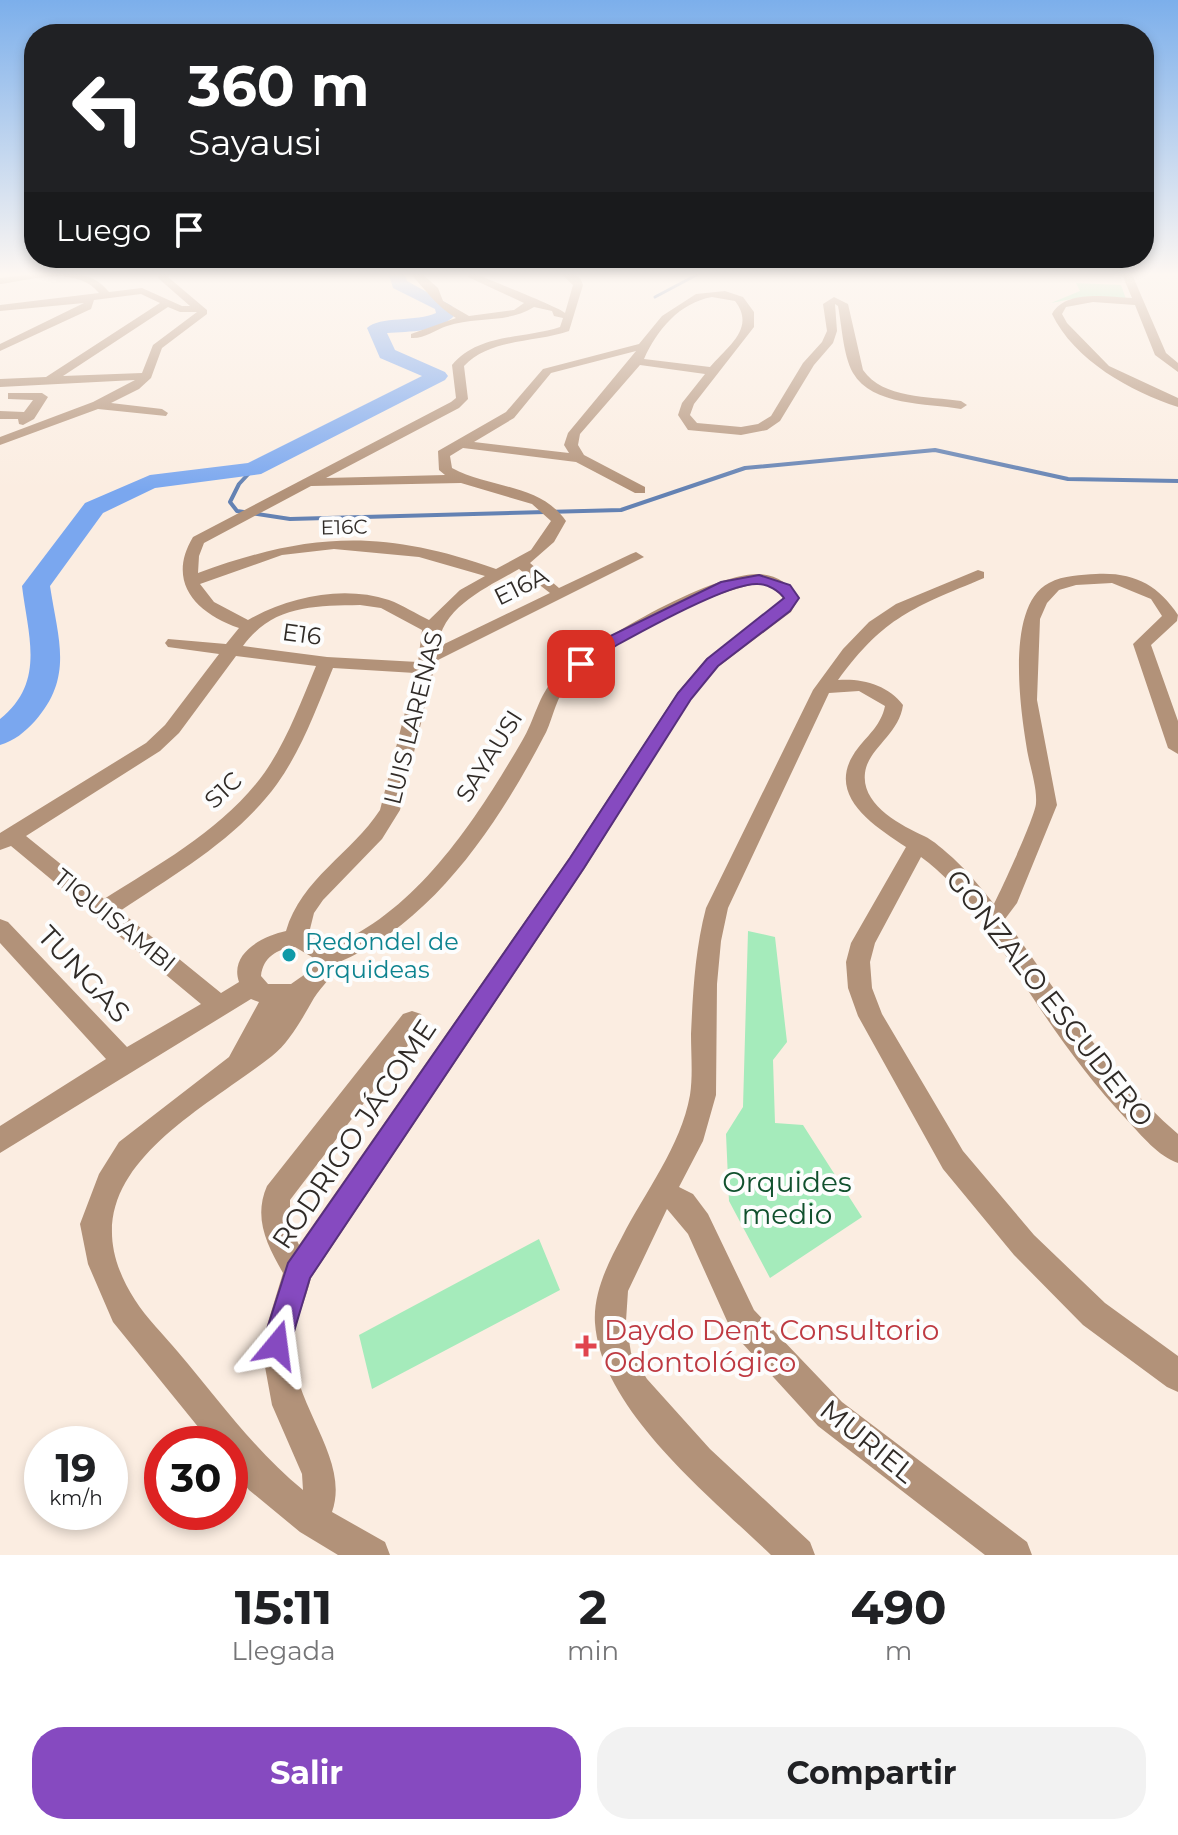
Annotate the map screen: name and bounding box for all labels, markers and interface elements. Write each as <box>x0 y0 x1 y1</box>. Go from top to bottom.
text: 360 m <box>188 52 369 120</box>
icon: left <box>56 56 160 160</box>
text: Sayausi <box>188 120 322 164</box>
icon: arrive <box>167 208 211 252</box>
text: Luego <box>56 212 151 249</box>
street label: E16C <box>320 515 368 539</box>
street label: E16A <box>489 560 554 611</box>
street label: E16 <box>281 617 323 651</box>
street label: LUIS LARENAS <box>377 628 449 808</box>
pin <box>547 630 615 698</box>
icon: arrive <box>559 642 603 686</box>
street label: SAYAUSI <box>449 705 529 807</box>
street label: S1C <box>198 766 248 814</box>
street label: TIQUISAMBI <box>48 862 182 978</box>
street label: GONZALO ESCUDERO <box>939 863 1161 1133</box>
street label: TUNGAS <box>31 919 137 1029</box>
place label: Redondel de Orquideas <box>305 927 459 984</box>
marker: Redondel de Orquideas <box>280 946 298 964</box>
street label: RODRIGO JÁCOME <box>265 1013 443 1255</box>
park label: Orquides medio <box>722 1165 852 1231</box>
position arrow <box>235 1303 319 1387</box>
place label: Daydo Dent Consultorio Odontológico <box>604 1313 939 1379</box>
marker: Daydo Dent Consultorio Odontológico <box>575 1335 597 1357</box>
street label: MURIEL <box>813 1392 923 1490</box>
speed limit sign: 30 <box>144 1426 248 1530</box>
text: 19 <box>55 1443 97 1492</box>
text: km/h <box>49 1486 103 1510</box>
text: 15:11 <box>235 1578 332 1636</box>
text: 2 <box>579 1578 607 1636</box>
text: 490 <box>851 1578 947 1636</box>
text: Llegada <box>231 1635 336 1667</box>
text: min <box>567 1635 619 1667</box>
text: m <box>885 1635 912 1667</box>
button: Salir <box>32 1727 581 1819</box>
button: Compartir <box>597 1727 1146 1819</box>

